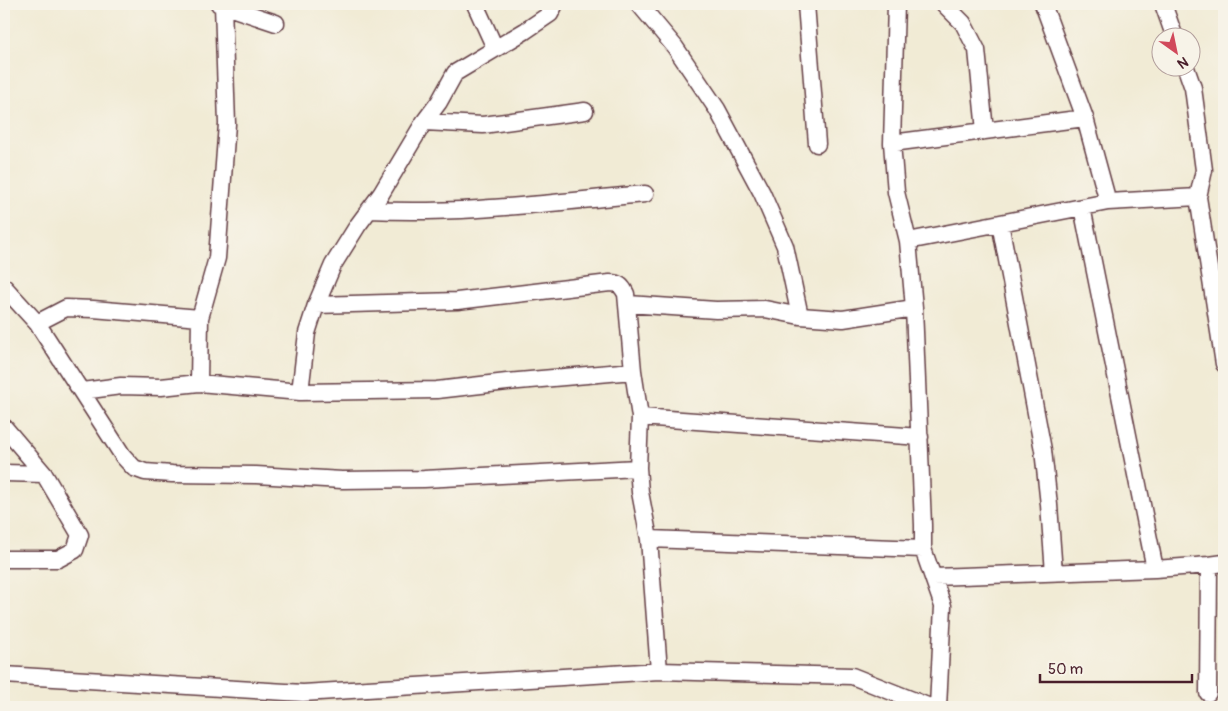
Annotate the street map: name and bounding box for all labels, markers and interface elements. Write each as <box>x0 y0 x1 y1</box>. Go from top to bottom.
north arrow <box>1150 28 1200 78</box>
text: N <box>1174 53 1191 72</box>
scale bar <box>1040 651 1193 683</box>
text: 50 m <box>1048 660 1083 679</box>

